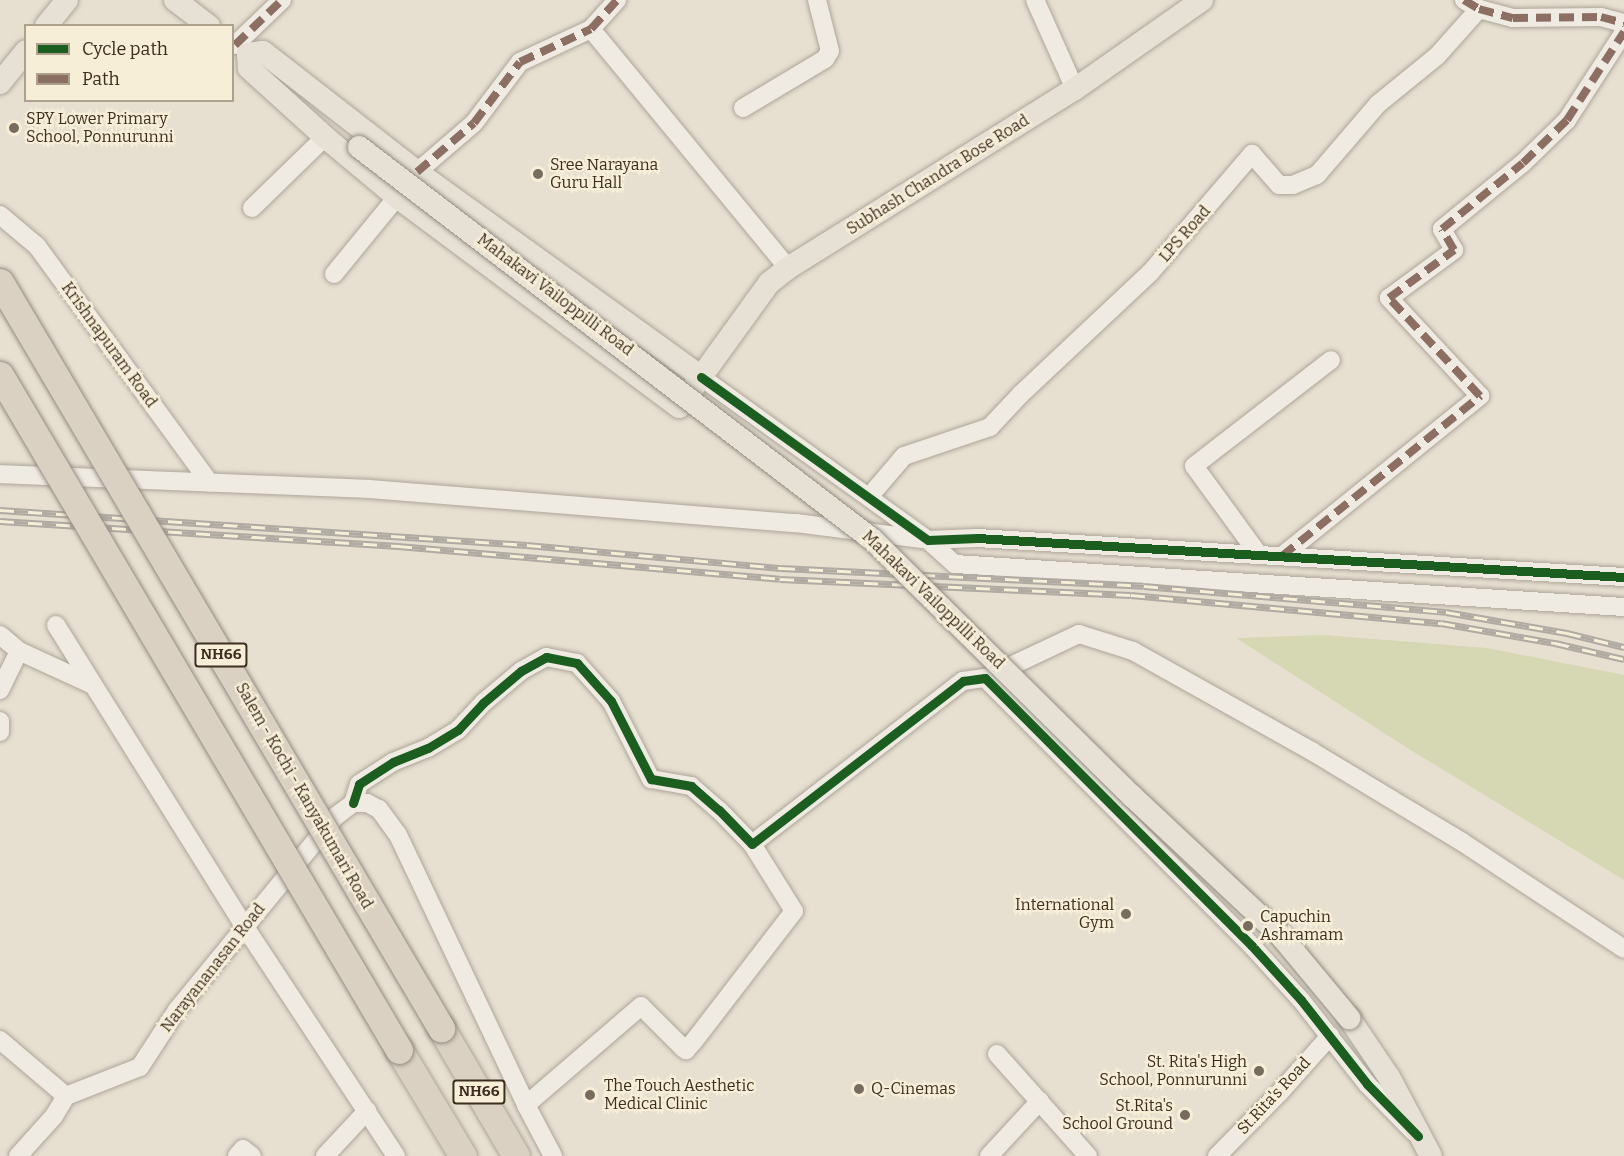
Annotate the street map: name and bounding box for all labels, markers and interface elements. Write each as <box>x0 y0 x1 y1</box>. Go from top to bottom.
legend <box>24 24 234 102</box>
text: Cycle path <box>82 38 168 60</box>
text: Path <box>82 68 120 90</box>
place label: SPY Lower Primary School, Ponnurunni <box>26 109 174 147</box>
street label: Subhash Chandra Bose Road <box>843 111 1033 239</box>
marker: SPY Lower Primary School, Ponnurunni <box>7 121 21 135</box>
place label: Sree Narayana Guru Hall <box>550 155 658 193</box>
marker: Sree Narayana Guru Hall <box>531 167 545 181</box>
street label: LPS Road <box>1155 202 1215 266</box>
street label: Mahakavi Vailoppilli Road <box>473 230 637 360</box>
street label: Krishnapuram Road <box>57 279 161 411</box>
street label: Mahakavi Vailoppilli Road <box>858 527 1008 673</box>
road number: NH66 <box>194 643 248 667</box>
street label: Salem - Kochi - Kanyakumari Road <box>231 680 377 912</box>
place label: International Gym <box>1015 895 1114 933</box>
street label: Narayananasan Road <box>157 900 269 1036</box>
marker: International Gym <box>1119 907 1133 921</box>
place label: Capuchin Ashramam <box>1260 907 1343 945</box>
marker: Capuchin Ashramam <box>1241 919 1255 933</box>
place label: St. Rita's High School, Ponnurunni <box>1099 1052 1247 1090</box>
street label: St.Rita's Road <box>1233 1053 1315 1139</box>
marker: St. Rita's High School, Ponnurunni <box>1252 1064 1266 1078</box>
place label: The Touch Aesthetic Medical Clinic <box>604 1076 754 1114</box>
place label: Q-Cinemas <box>871 1079 956 1099</box>
road number: NH66 <box>452 1080 506 1104</box>
marker: Q-Cinemas <box>852 1082 866 1096</box>
marker: The Touch Aesthetic Medical Clinic <box>581 1086 599 1104</box>
place label: St.Rita's School Ground <box>1062 1096 1173 1134</box>
marker: St.Rita's School Ground <box>1178 1108 1192 1122</box>

